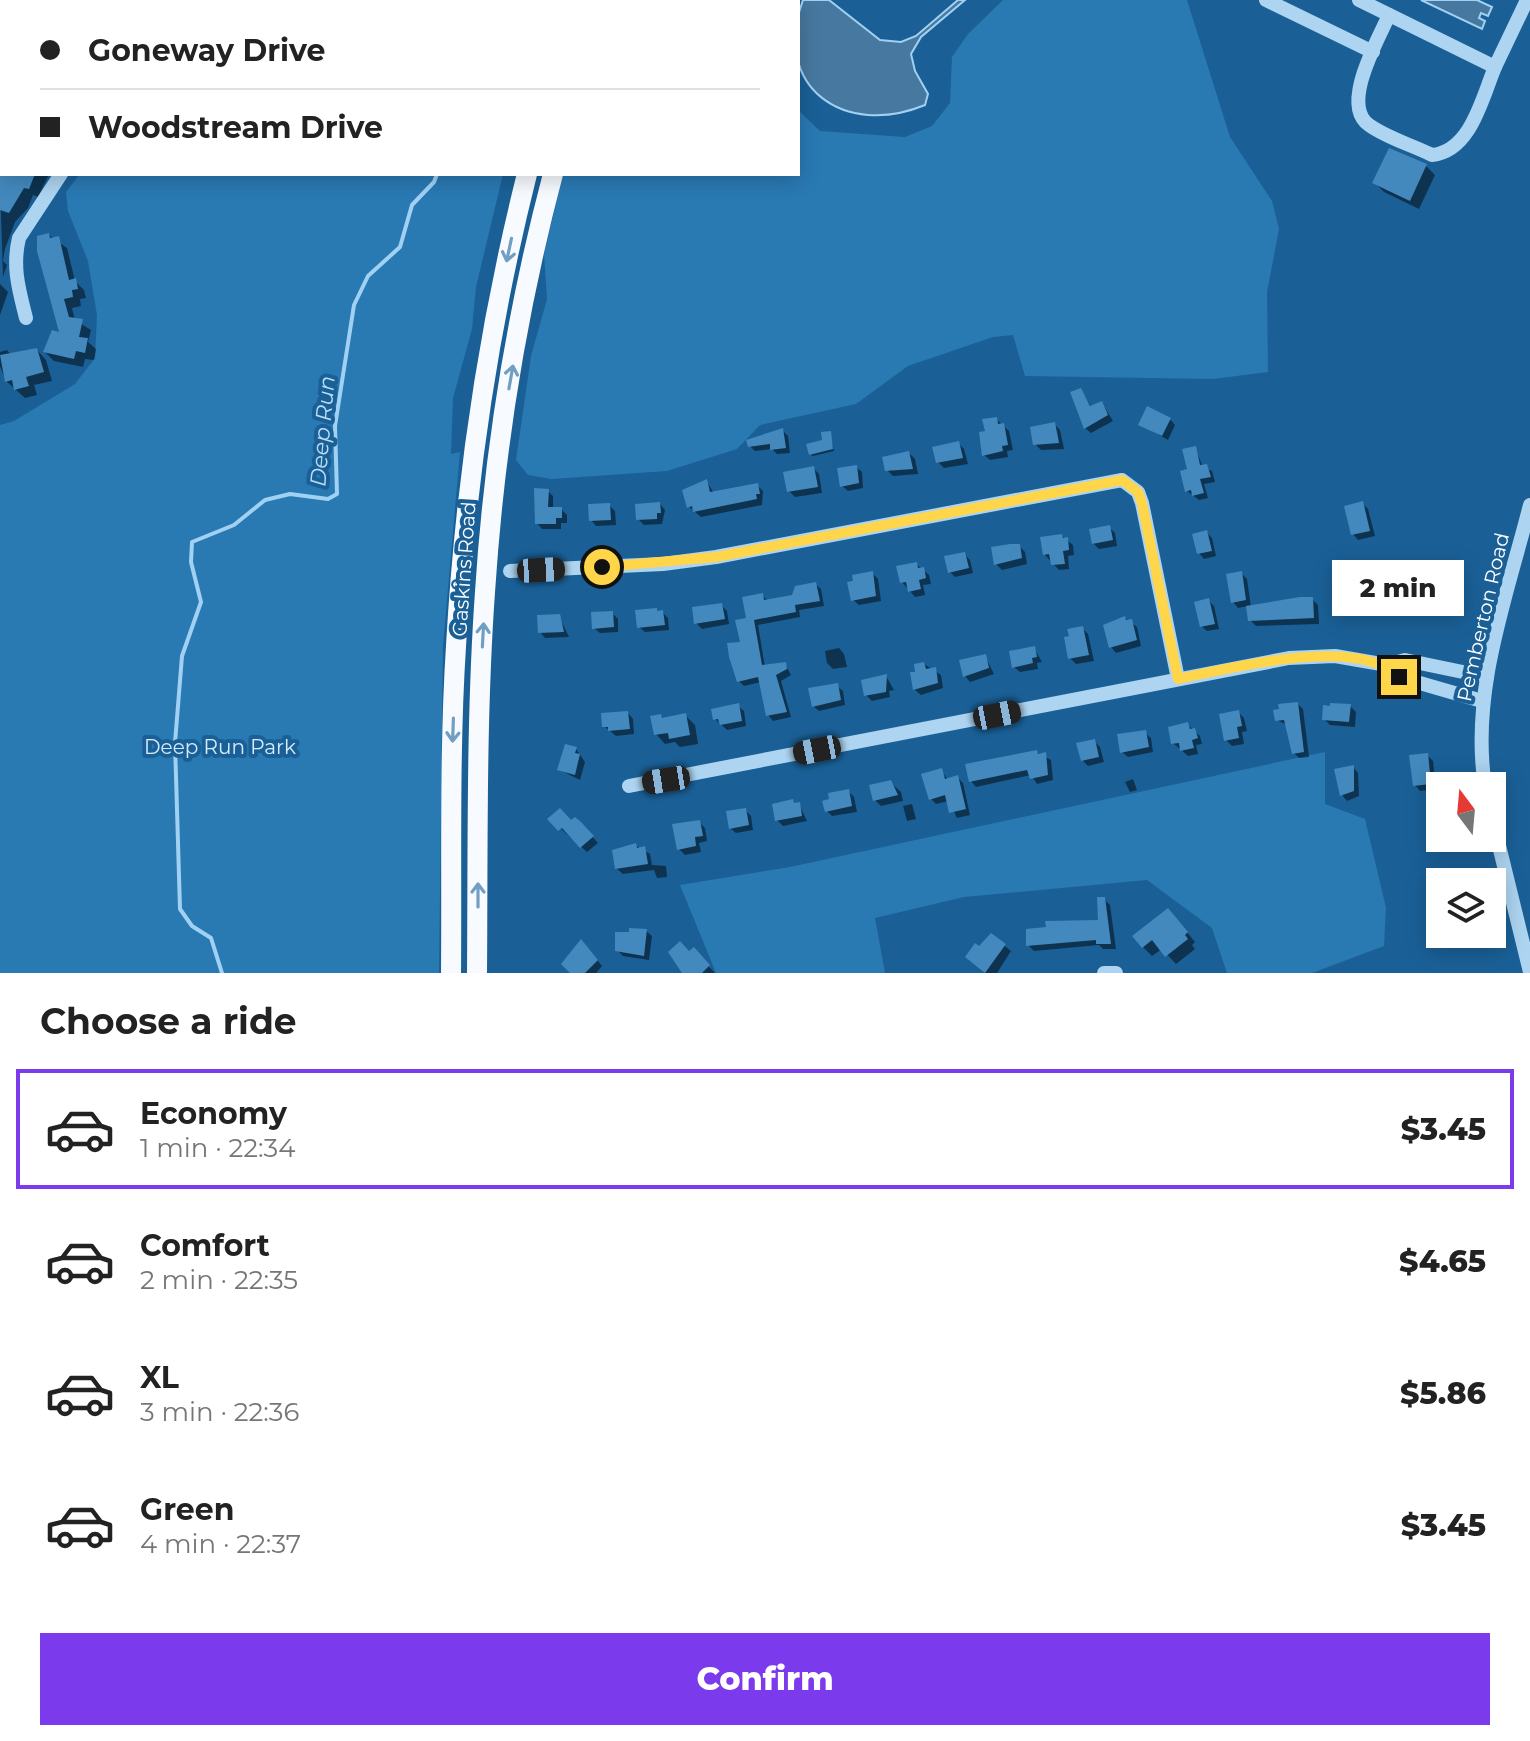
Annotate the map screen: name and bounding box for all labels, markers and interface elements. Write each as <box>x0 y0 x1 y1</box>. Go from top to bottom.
text: Goneway Drive <box>88 32 325 69</box>
text: Woodstream Drive <box>88 109 383 146</box>
one-way arrow <box>501 237 516 262</box>
one-way arrow <box>504 365 519 390</box>
water label: Deep Run <box>304 375 341 488</box>
street label: Gaskins Road <box>447 501 481 637</box>
street label: Pemberton Road <box>1452 530 1514 704</box>
route start <box>584 549 620 585</box>
car <box>516 557 566 583</box>
callout: 2 min <box>1333 561 1465 617</box>
text: 2 min <box>1360 572 1436 604</box>
one-way arrow <box>475 622 490 649</box>
route end <box>1381 659 1417 695</box>
car <box>971 699 1023 731</box>
one-way arrow <box>445 716 460 743</box>
car <box>791 734 843 766</box>
park label: Deep Run Park <box>144 735 296 759</box>
car <box>640 764 692 796</box>
north arrow <box>1426 772 1506 852</box>
map controls <box>1426 772 1506 948</box>
button: layers <box>1426 868 1506 948</box>
one-way arrow <box>470 882 485 909</box>
text: Choose a ride <box>40 999 297 1043</box>
icon: car <box>44 1093 116 1165</box>
text: Economy <box>140 1095 287 1132</box>
text: $3.45 <box>1401 1111 1486 1148</box>
text: 1 min · 22:34 <box>140 1132 295 1164</box>
icon: car <box>44 1225 116 1297</box>
text: Comfort <box>140 1227 270 1264</box>
text: $4.65 <box>1399 1243 1486 1280</box>
text: 2 min · 22:35 <box>140 1264 298 1296</box>
icon: car <box>44 1357 116 1429</box>
text: XL <box>140 1359 179 1396</box>
text: $5.86 <box>1400 1375 1486 1412</box>
text: 3 min · 22:36 <box>140 1396 299 1428</box>
icon: car <box>44 1489 116 1561</box>
text: Green <box>140 1491 234 1528</box>
text: $3.45 <box>1401 1507 1486 1544</box>
text: 4 min · 22:37 <box>140 1528 301 1560</box>
button: Confirm <box>40 1633 1490 1725</box>

